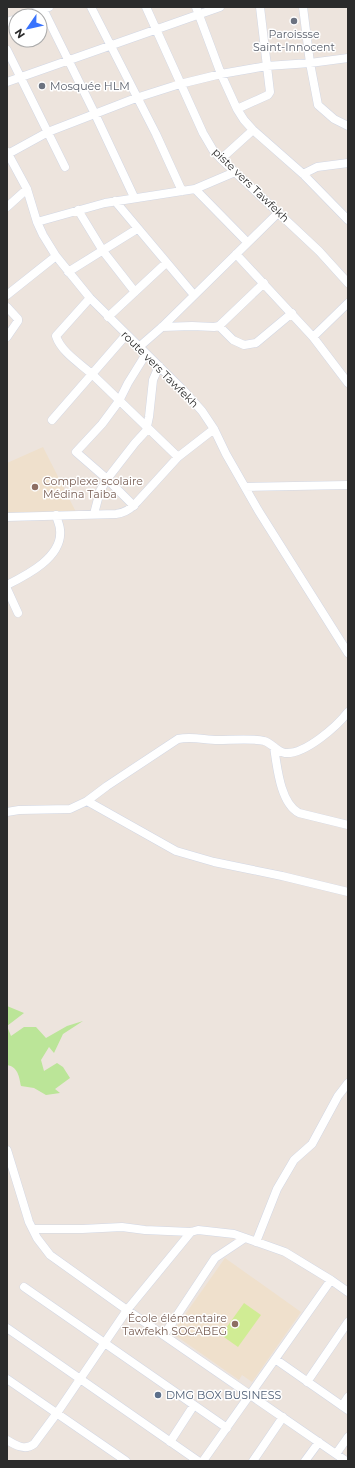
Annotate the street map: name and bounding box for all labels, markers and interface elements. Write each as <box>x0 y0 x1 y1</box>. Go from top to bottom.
north arrow <box>8 8 48 48</box>
marker: Paroissse Saint-Innocent <box>289 16 299 26</box>
text: N <box>11 26 28 41</box>
place label: Paroissse Saint-Innocent <box>253 27 335 54</box>
place label: Mosquée HLM <box>50 79 130 93</box>
marker: Mosquée HLM <box>37 81 47 91</box>
street label: piste vers Tawfekh <box>210 145 292 225</box>
street label: route vers Tawfekh <box>118 327 202 411</box>
place label: Complexe scolaire Médina Taiba <box>43 474 143 501</box>
marker: Complexe scolaire Médina Taiba <box>30 482 40 492</box>
place label: École élémentaire Tawfekh SOCABEG <box>122 1311 227 1338</box>
marker: École élémentaire Tawfekh SOCABEG <box>230 1319 240 1329</box>
place label: DMG BOX BUSINESS <box>166 1388 281 1402</box>
marker: DMG BOX BUSINESS <box>153 1390 163 1400</box>

